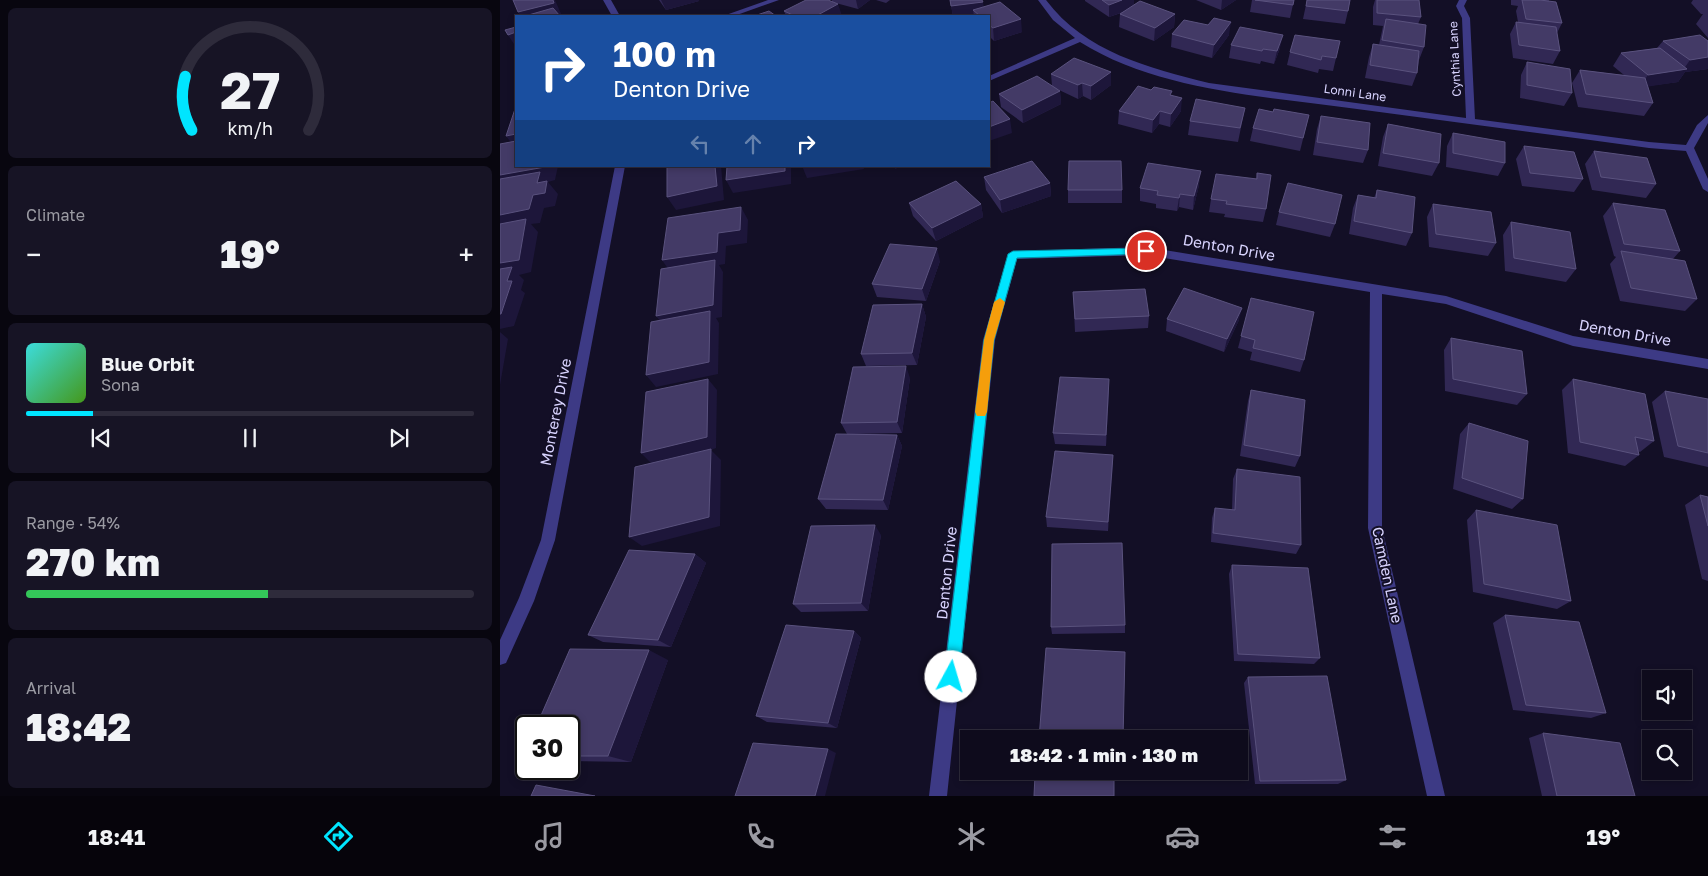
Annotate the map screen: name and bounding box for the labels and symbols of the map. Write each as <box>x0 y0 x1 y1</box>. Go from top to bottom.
street label: Cynthia Lane <box>1445 21 1464 97</box>
street label: Lonni Lane <box>1323 81 1387 104</box>
pin <box>1125 230 1167 272</box>
street label: Denton Drive <box>1182 230 1277 264</box>
street label: Denton Drive <box>1578 315 1673 349</box>
street label: Monterey Drive <box>536 356 574 467</box>
street label: Denton Drive <box>932 525 960 620</box>
street label: Camden Lane <box>1369 525 1407 625</box>
position arrow <box>924 650 976 702</box>
speed limit sign: 30 <box>515 715 580 780</box>

